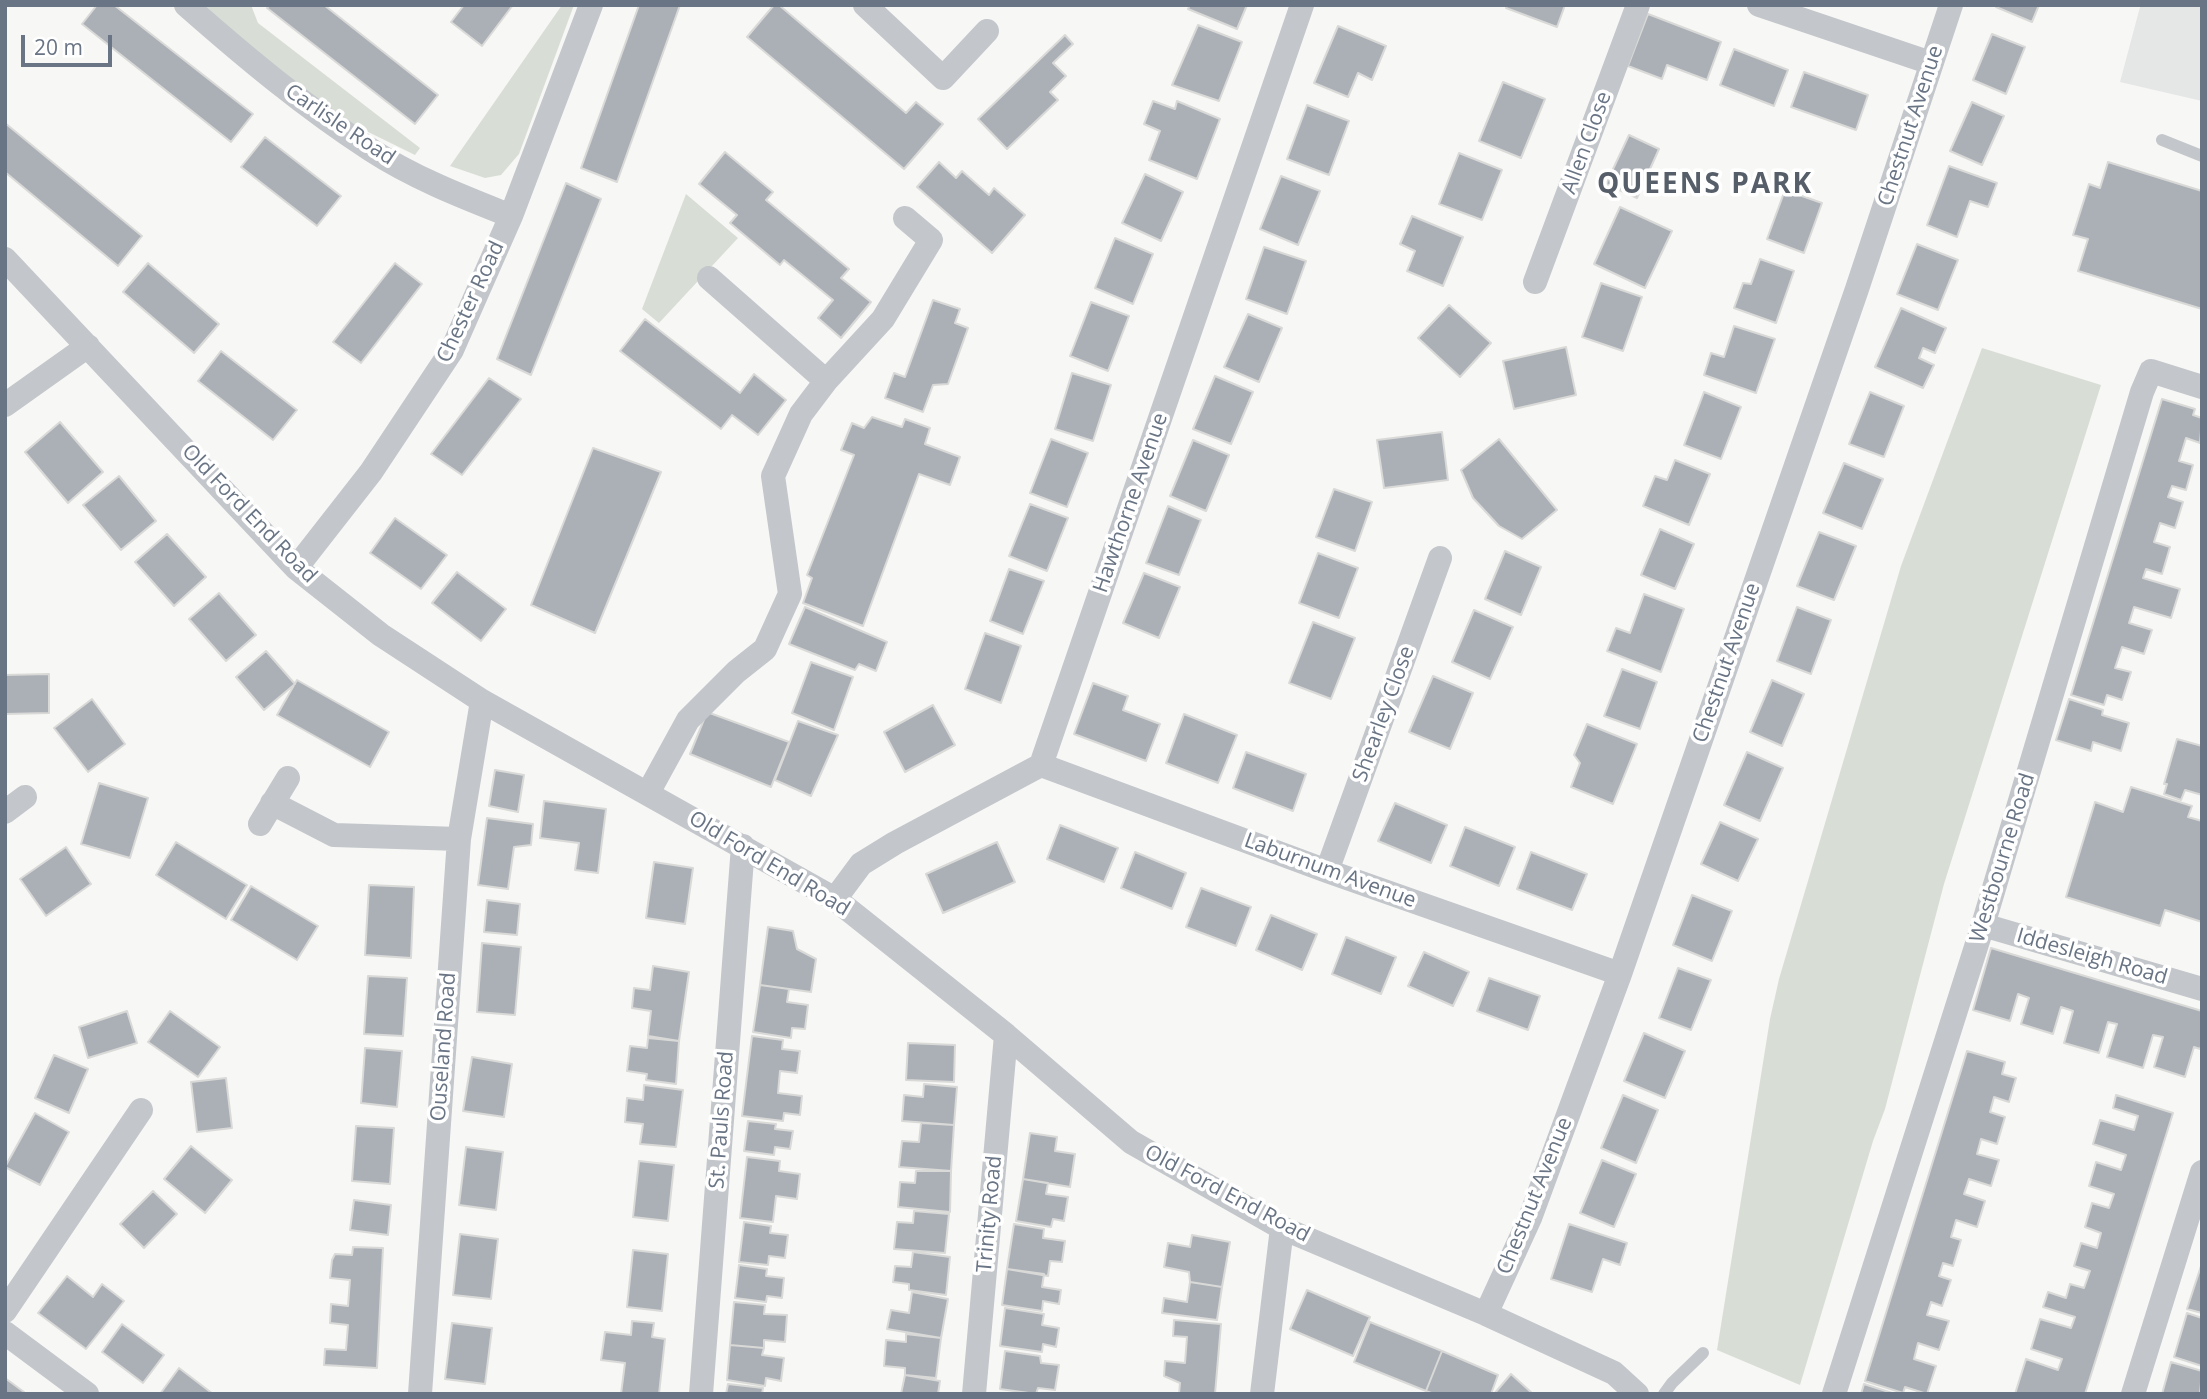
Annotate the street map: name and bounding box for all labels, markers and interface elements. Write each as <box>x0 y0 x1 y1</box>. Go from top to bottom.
scale bar <box>24 21 116 65</box>
text: 20 m <box>34 33 83 61</box>
street label: Chestnut Avenue <box>1873 43 1949 209</box>
street label: Carlisle Road <box>280 79 400 171</box>
street label: Allen Close <box>1557 88 1617 198</box>
district label: QUEENS PARK <box>1598 168 1812 202</box>
street label: Chester Road <box>432 237 510 367</box>
street label: Hawthorne Avenue <box>1088 410 1174 596</box>
street label: Old Ford End Road <box>176 439 322 589</box>
street label: Chestnut Avenue <box>1688 580 1766 746</box>
street label: Shearley Close <box>1348 643 1420 785</box>
street label: Westbourne Road <box>1965 770 2041 946</box>
street label: Old Ford End Road <box>684 806 854 922</box>
street label: Laburnum Avenue <box>1241 828 1419 914</box>
street label: Iddesleigh Road <box>2014 923 2170 991</box>
street label: Ouseland Road <box>426 972 462 1122</box>
street label: St. Pauls Road <box>705 1050 739 1190</box>
street label: Chestnut Avenue <box>1492 1114 1578 1278</box>
street label: Old Ford End Road <box>1140 1140 1314 1248</box>
street label: Trinity Road <box>972 1155 1008 1273</box>

